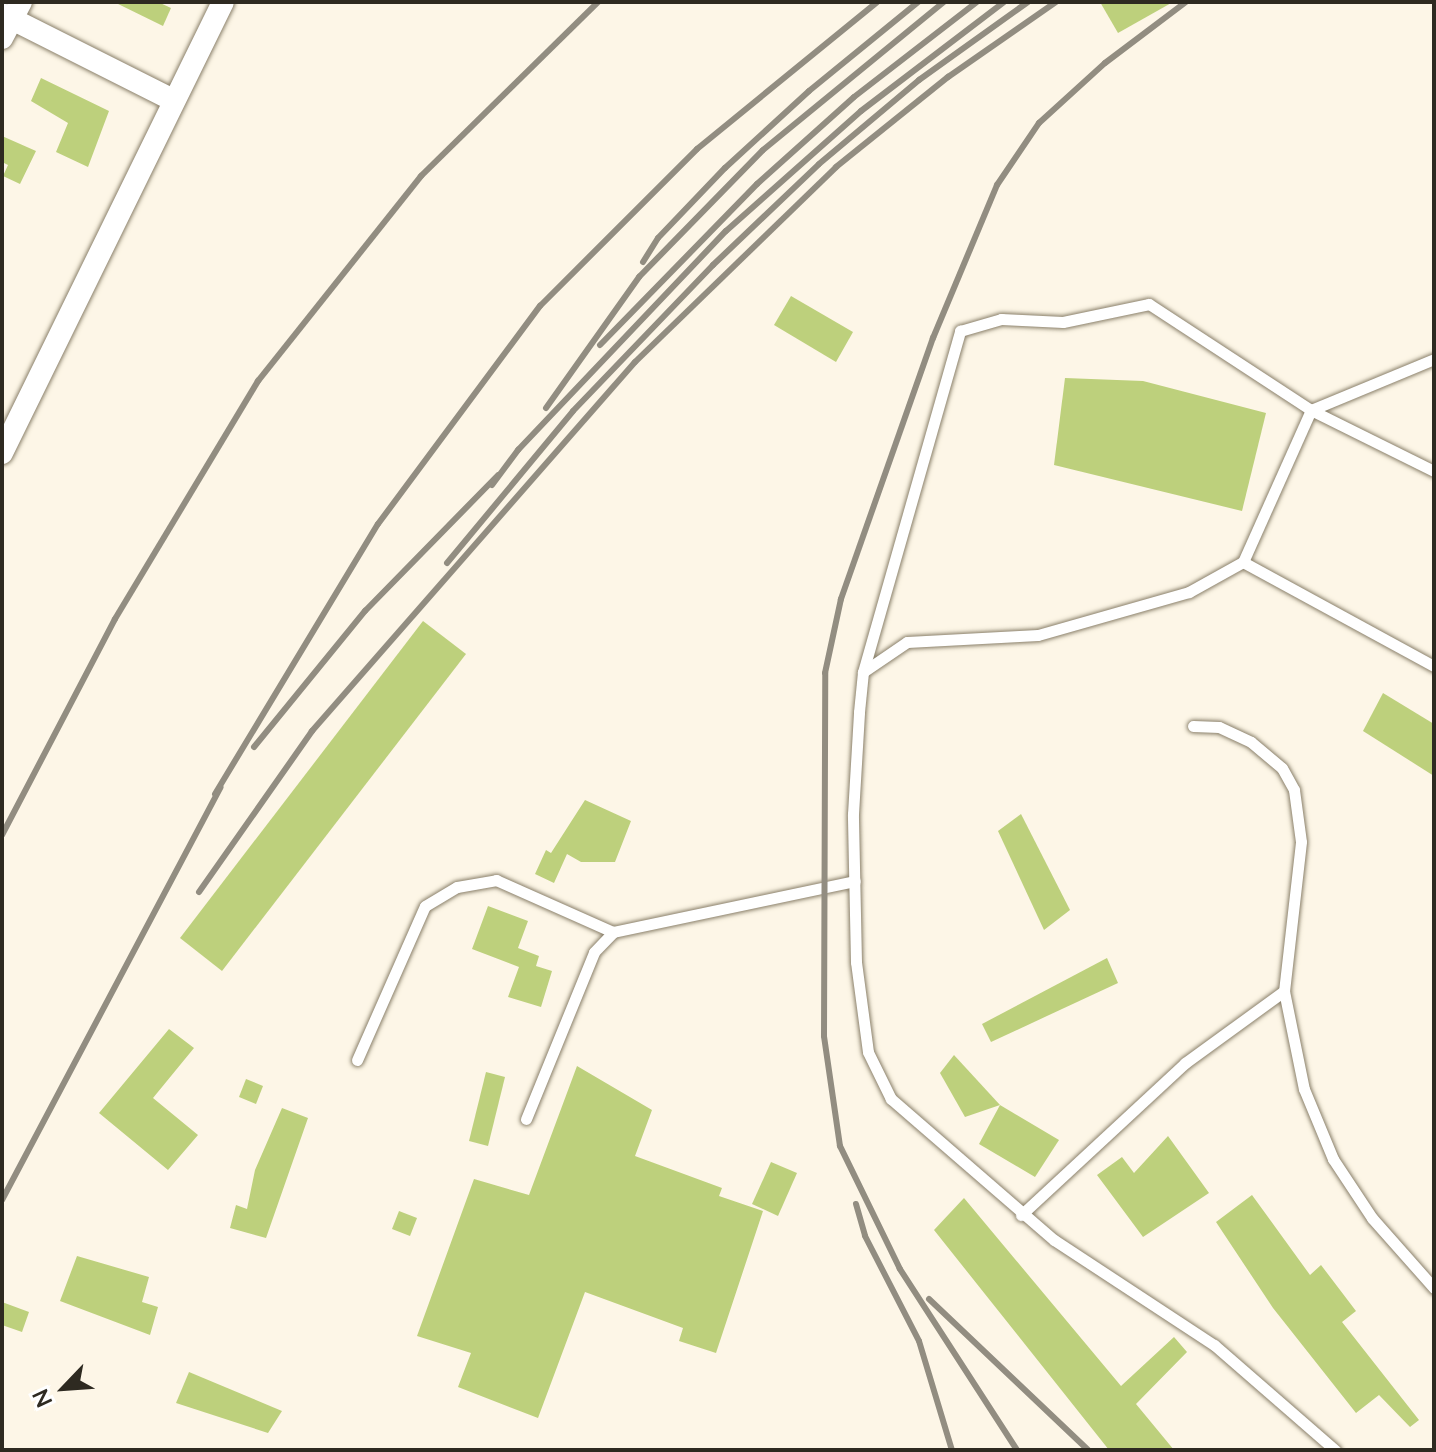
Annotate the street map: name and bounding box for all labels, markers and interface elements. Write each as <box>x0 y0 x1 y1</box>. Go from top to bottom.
north arrow <box>24 1348 104 1428</box>
text: N <box>26 1385 58 1412</box>

